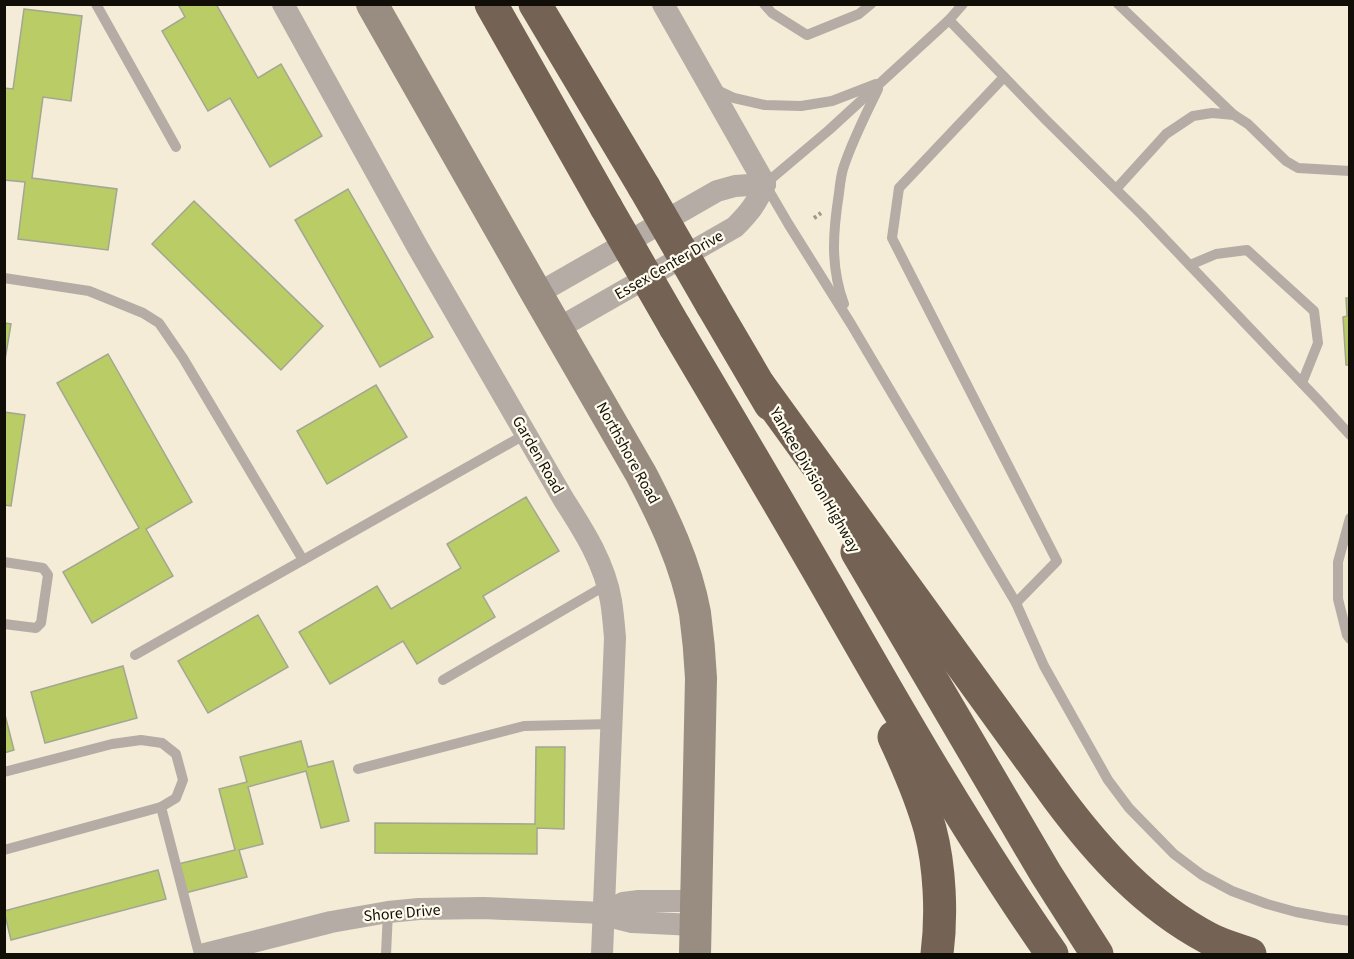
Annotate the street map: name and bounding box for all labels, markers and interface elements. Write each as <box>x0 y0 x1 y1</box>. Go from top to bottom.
street label: Essex Center Drive <box>611 225 728 305</box>
street label: Northshore Road <box>591 398 665 508</box>
street label: Yankee Division Highway <box>764 402 866 557</box>
street label: Garden Road <box>507 412 569 498</box>
street label: Shore Drive <box>363 899 441 927</box>

